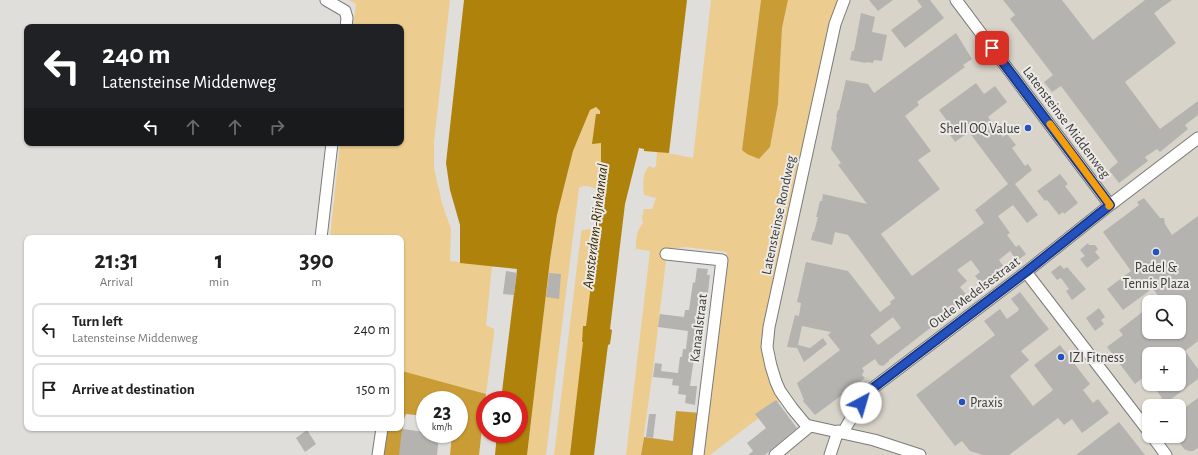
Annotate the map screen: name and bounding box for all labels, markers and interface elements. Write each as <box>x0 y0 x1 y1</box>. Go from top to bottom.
pin <box>975 31 1009 65</box>
icon: arrive <box>981 37 1003 59</box>
icon: left <box>36 40 88 92</box>
text: 240 m <box>102 41 171 69</box>
street label: Latensteinse Middenweg <box>1020 64 1113 181</box>
text: Latensteinse Middenweg <box>102 74 276 92</box>
icon: left <box>140 116 162 138</box>
icon: ahead <box>182 116 204 138</box>
icon: ahead <box>224 116 246 138</box>
icon: right <box>266 116 288 138</box>
place label: Shell OQ Value <box>940 122 1020 136</box>
marker: Shell OQ Value <box>1023 123 1033 133</box>
street label: Latensteinse Rondweg <box>759 154 798 276</box>
water label: Amsterdam-Rijnkanaal <box>580 162 611 291</box>
marker: Padel & Tennis Plaza <box>1151 247 1161 257</box>
text: 21:31 <box>94 249 139 273</box>
text: 1 <box>215 249 223 273</box>
text: 390 <box>299 249 334 273</box>
street label: Oude Medelsestraat <box>927 254 1023 331</box>
place label: Padel & Tennis Plaza <box>1122 261 1190 291</box>
text: Arrival <box>100 276 133 289</box>
text: min <box>209 276 229 289</box>
text: m <box>311 276 322 289</box>
street label: Kanaalstraat <box>688 293 710 363</box>
map controls <box>1142 295 1186 443</box>
button: search <box>1142 295 1186 339</box>
text: Turn left <box>72 314 123 329</box>
icon: left <box>38 319 60 341</box>
text: 240 m <box>354 322 390 337</box>
text: Latensteinse Middenweg <box>72 332 198 345</box>
button: + <box>1142 347 1186 391</box>
place label: IZI Fitness <box>1069 351 1124 365</box>
marker: IZI Fitness <box>1056 352 1066 362</box>
icon: arrive <box>38 379 60 401</box>
text: Arrive at destination <box>72 382 195 397</box>
text: 150 m <box>356 382 390 397</box>
position arrow <box>840 382 882 424</box>
speed limit sign: 30 <box>476 391 528 443</box>
place label: Praxis <box>970 396 1003 410</box>
marker: Praxis <box>957 397 967 407</box>
button: − <box>1142 399 1186 443</box>
text: 23 <box>433 402 451 422</box>
text: km/h <box>432 422 452 432</box>

